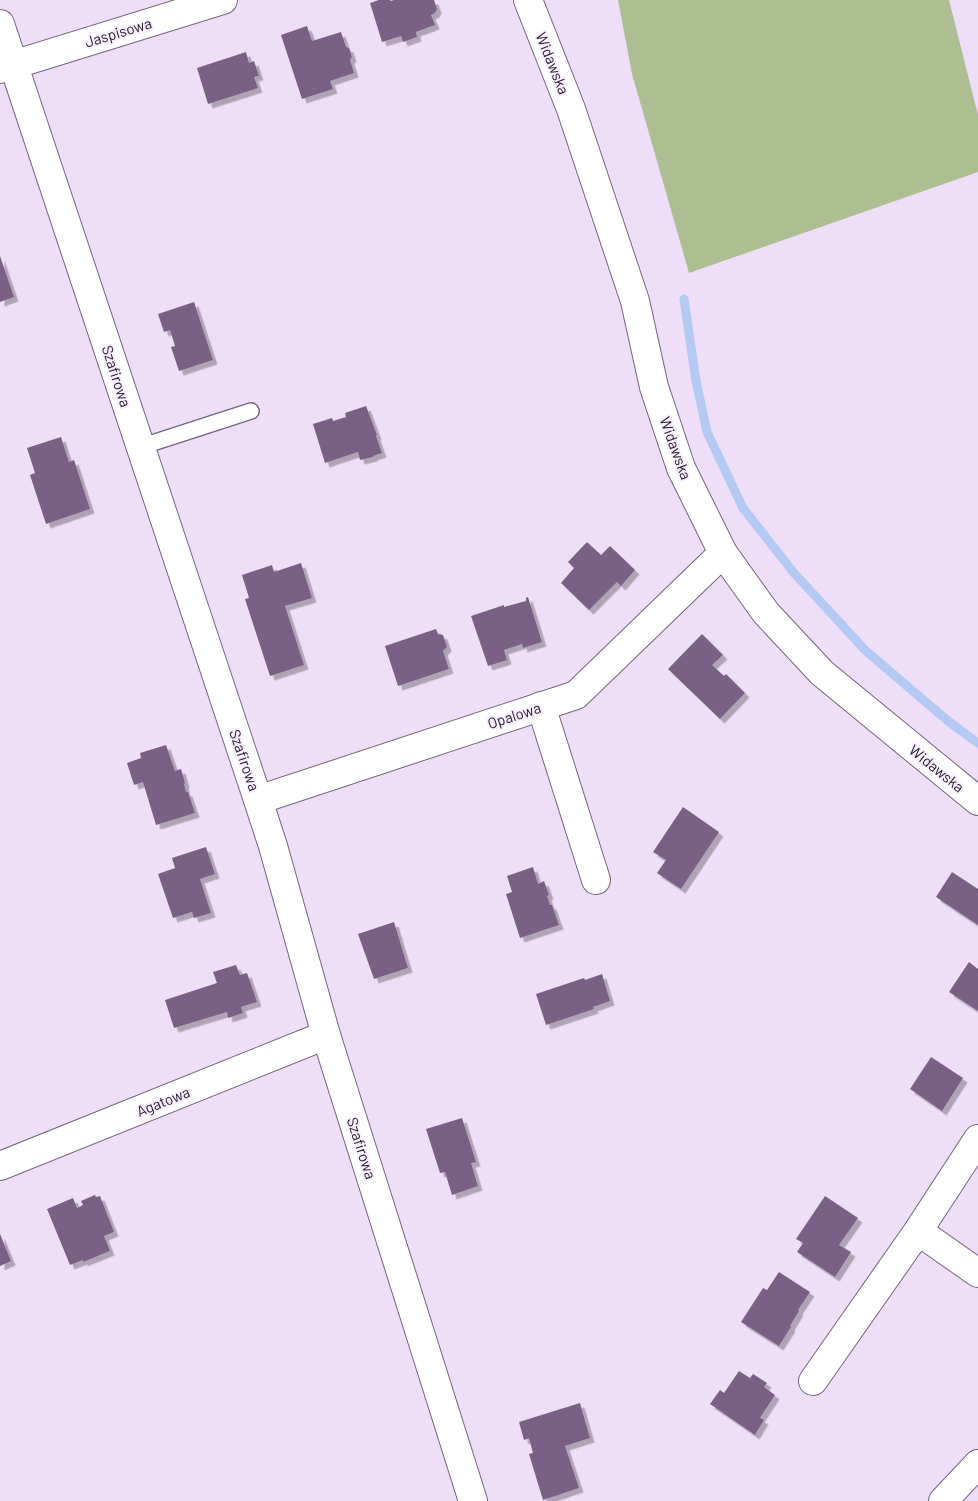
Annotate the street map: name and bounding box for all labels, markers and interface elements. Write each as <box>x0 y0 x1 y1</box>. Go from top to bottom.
street label: Jaspisowa <box>82 13 154 51</box>
street label: Widawska <box>532 29 574 97</box>
street label: Szafirowa <box>99 343 135 409</box>
street label: Widawska <box>656 414 696 482</box>
street label: Opalowa <box>485 698 543 732</box>
street label: Szafirowa <box>226 727 264 793</box>
street label: Widawska <box>906 740 968 796</box>
street label: Agatowa <box>134 1082 192 1120</box>
street label: Szafirowa <box>344 1115 380 1181</box>

